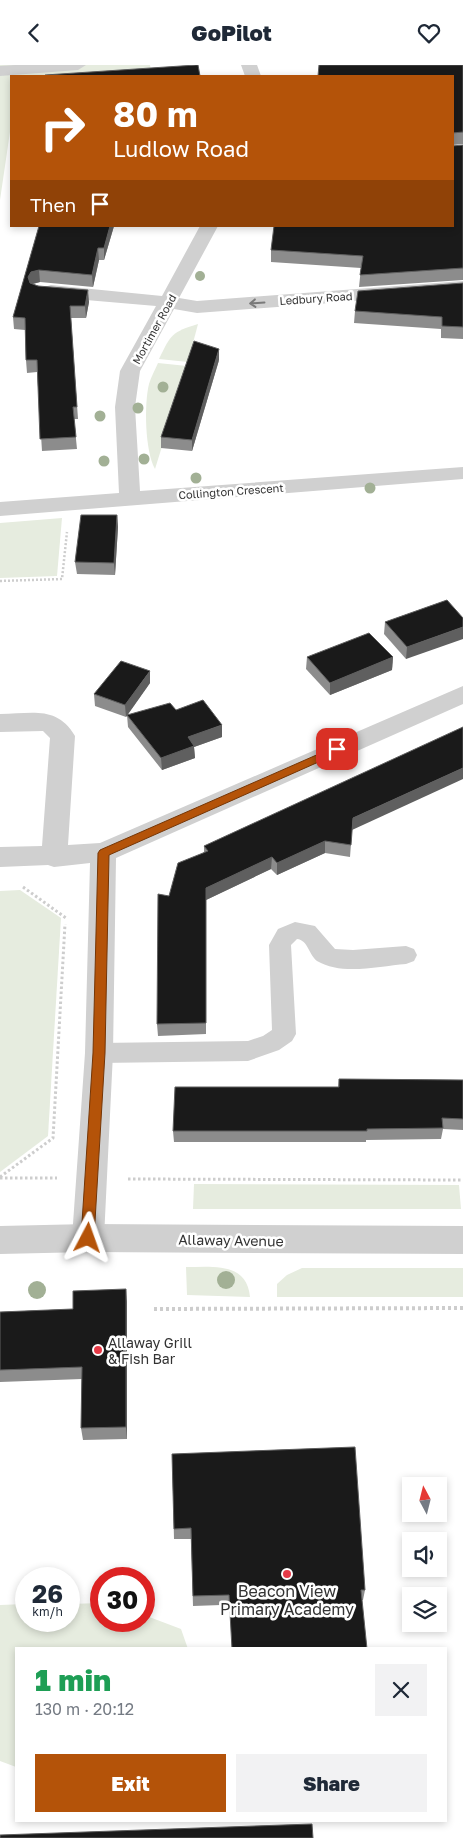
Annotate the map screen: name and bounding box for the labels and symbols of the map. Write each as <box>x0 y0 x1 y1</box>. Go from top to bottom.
street label: Ledbury Road <box>279 289 353 307</box>
street label: Mortimer Road <box>129 292 179 366</box>
one-way arrow <box>250 298 266 307</box>
street label: Collington Crescent <box>178 481 284 501</box>
pin <box>316 728 358 770</box>
position arrow <box>61 1211 113 1263</box>
street label: Allaway Avenue <box>178 1231 284 1249</box>
place label: Allaway Grill & Fish Bar <box>108 1334 192 1367</box>
marker: Allaway Grill & Fish Bar <box>92 1344 104 1356</box>
north arrow <box>402 1477 448 1523</box>
speed limit sign: 30 <box>90 1567 155 1632</box>
marker: Beacon View Primary Academy <box>281 1568 293 1580</box>
place label: Beacon View Primary Academy <box>220 1581 354 1619</box>

